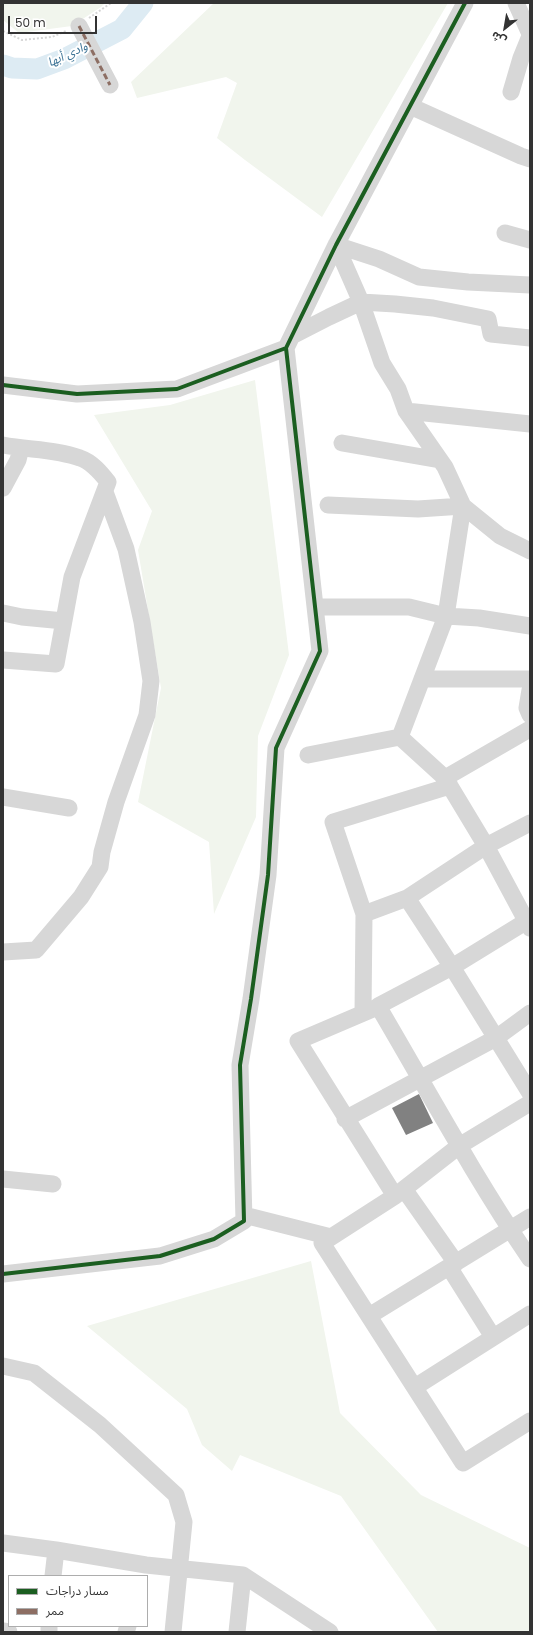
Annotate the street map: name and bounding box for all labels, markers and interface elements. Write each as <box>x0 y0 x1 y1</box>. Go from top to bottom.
scale bar <box>10 8 99 34</box>
north arrow <box>485 8 525 48</box>
text: 50 m <box>15 14 46 31</box>
text: ش <box>488 28 509 49</box>
water label: وادي أبها <box>46 40 90 70</box>
legend <box>8 1575 148 1627</box>
text: مسار دراجات <box>46 1582 109 1599</box>
text: ممر <box>46 1602 64 1619</box>

